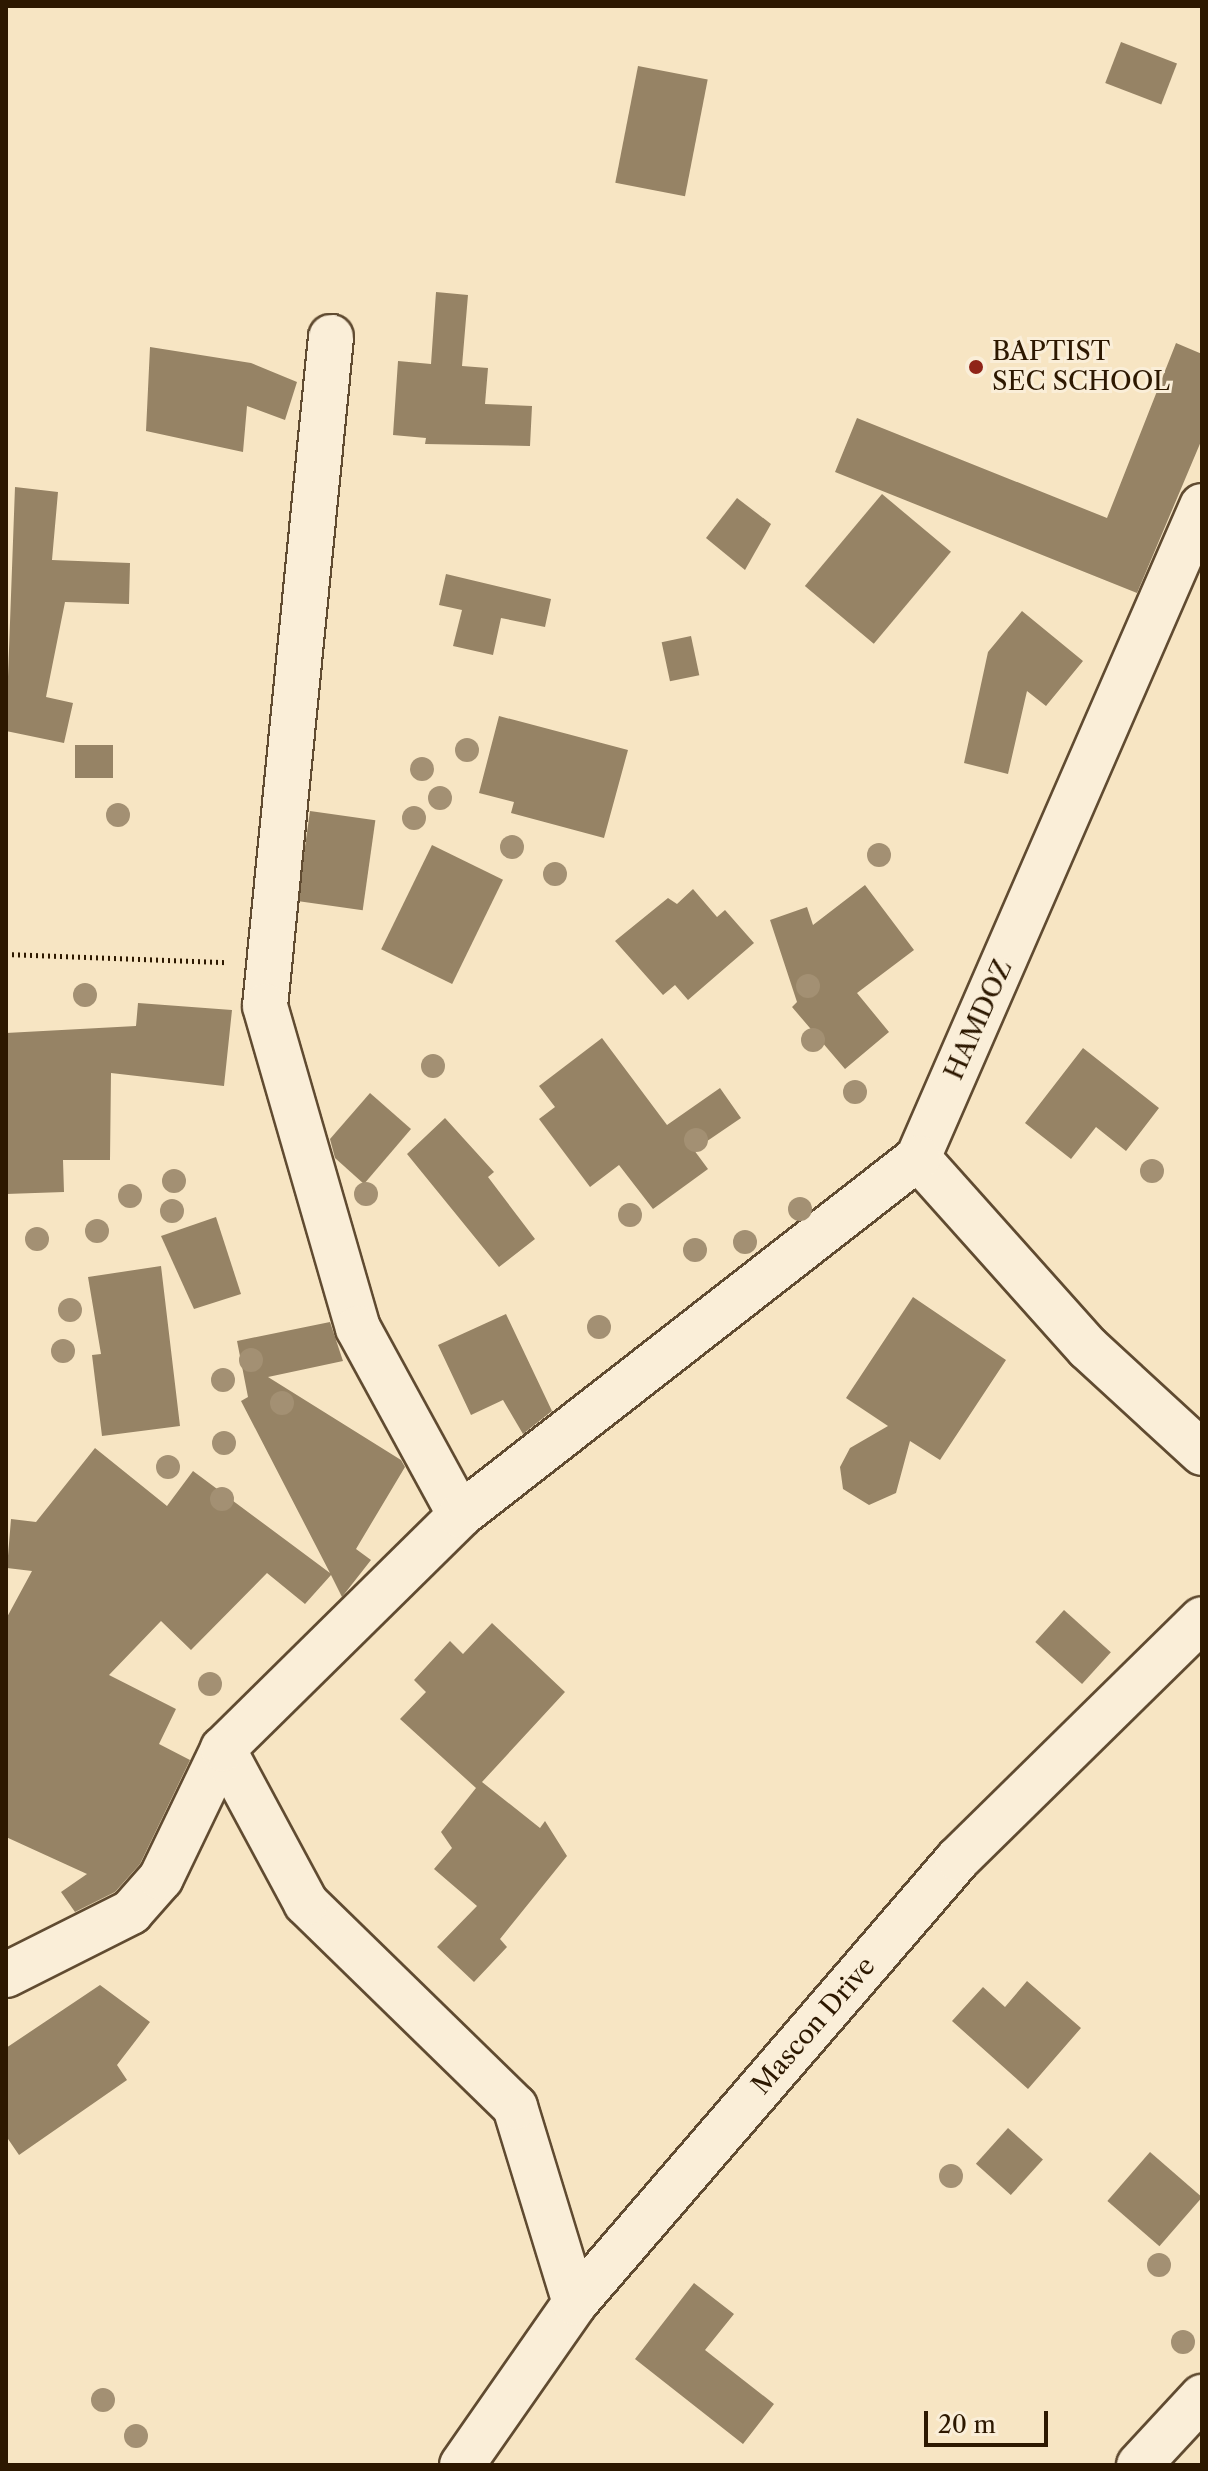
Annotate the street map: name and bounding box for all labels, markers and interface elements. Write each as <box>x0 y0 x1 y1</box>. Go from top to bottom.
place label: BAPTIST SEC SCHOOL <box>992 336 1170 398</box>
marker: BAPTIST SEC SCHOOL <box>967 358 985 376</box>
street label: HAMDOZ <box>939 955 1019 1085</box>
street label: Mascon Drive <box>746 1951 882 2101</box>
scale bar <box>928 2395 1052 2445</box>
text: 20 m <box>938 2410 996 2439</box>

